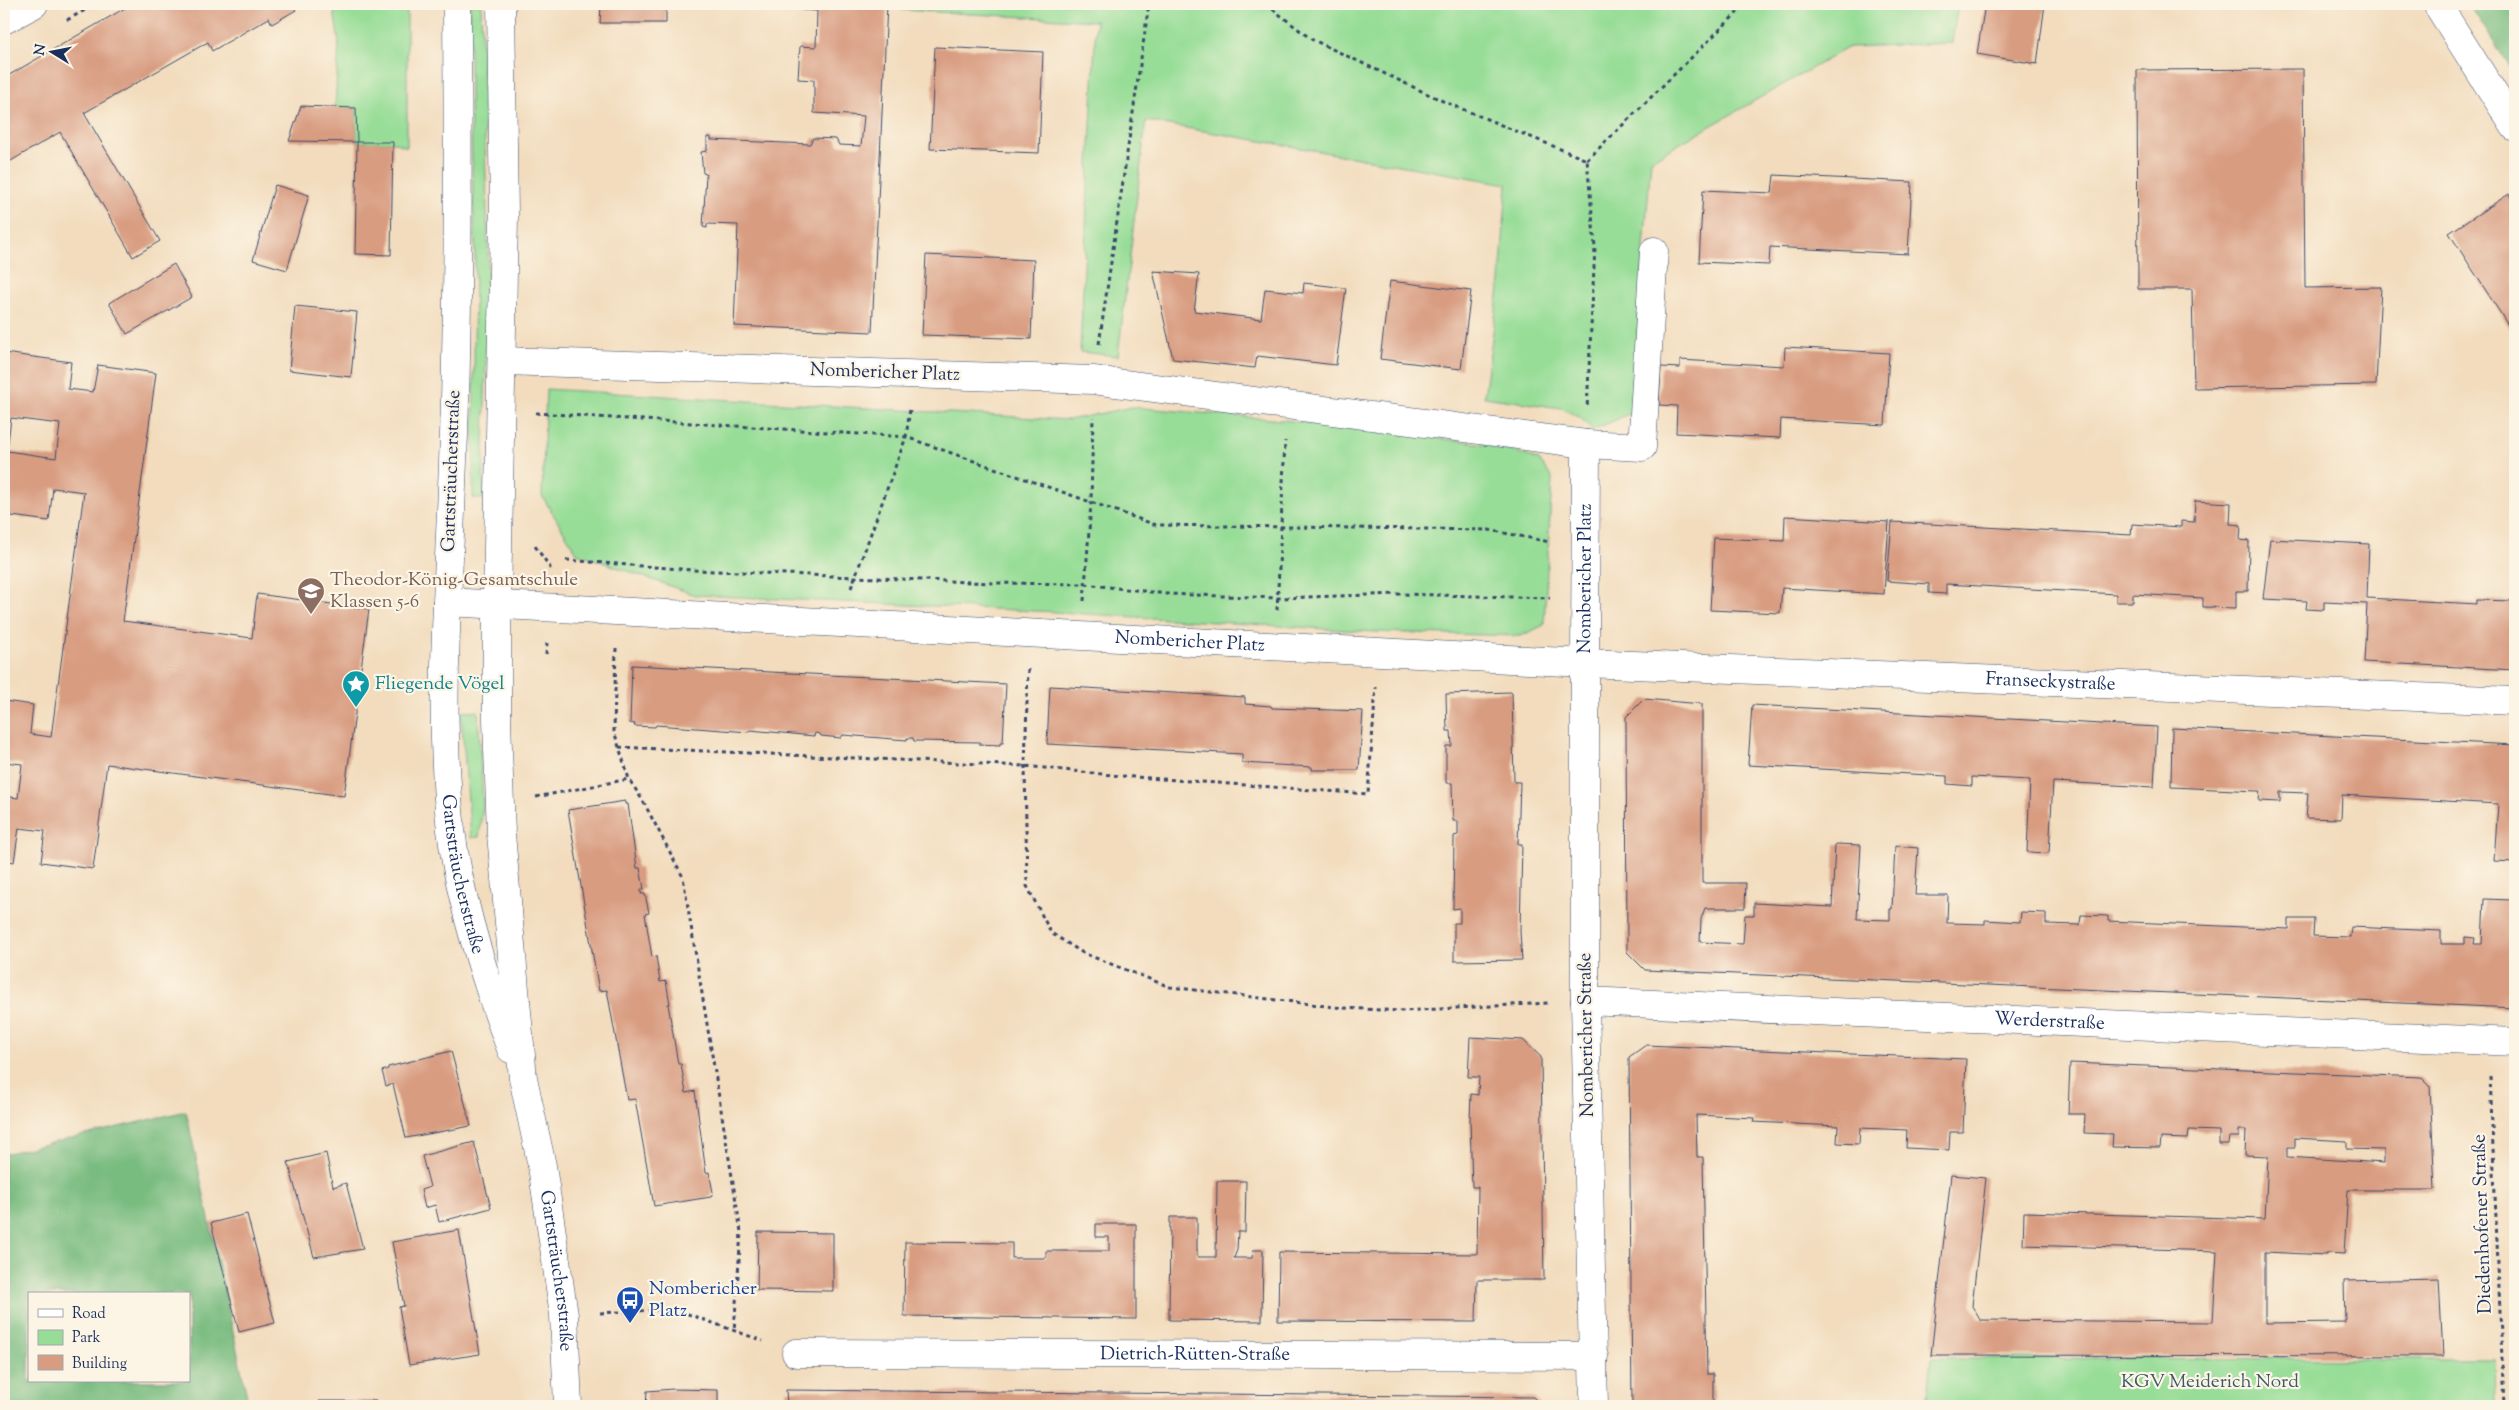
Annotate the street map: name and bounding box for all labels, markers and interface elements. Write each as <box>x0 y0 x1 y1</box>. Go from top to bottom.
north arrow <box>28 28 78 78</box>
text: N <box>30 43 52 57</box>
street label: Nombericher Platz <box>809 357 961 389</box>
street label: Gartsträucherstraße <box>436 389 468 553</box>
street label: Nombericher Platz <box>1572 503 1599 654</box>
place label: Theodor-König-Gesamtschule Klassen 5-6 <box>330 567 578 616</box>
school or university icon: Theodor-König-Gesamtschule Klassen 5-6 <box>296 576 326 615</box>
street label: Nombericher Platz <box>1114 624 1266 659</box>
street label: Franseckystraße <box>1985 666 2116 698</box>
place icon: Fliegende Vögel <box>341 669 371 708</box>
place label: Fliegende Vögel <box>375 671 505 698</box>
street label: Gartsträucherstraße <box>434 793 491 958</box>
street label: Nombericher Straße <box>1572 952 1602 1117</box>
street label: Werderstraße <box>1994 1006 2106 1037</box>
street label: Diedenhofener Straße <box>2466 1134 2500 1314</box>
street label: Gartsträucherstraße <box>532 1188 579 1352</box>
place label: Nombericher Platz <box>649 1276 757 1325</box>
bus stop icon: Nombericher Platz <box>615 1285 645 1324</box>
legend <box>28 1292 190 1382</box>
text: Road <box>72 1304 106 1325</box>
text: Park <box>72 1328 101 1349</box>
street label: Dietrich-Rütten-Straße <box>1100 1341 1290 1368</box>
text: Building <box>72 1354 127 1375</box>
park label: KGV Meiderich Nord <box>2121 1369 2299 1396</box>

